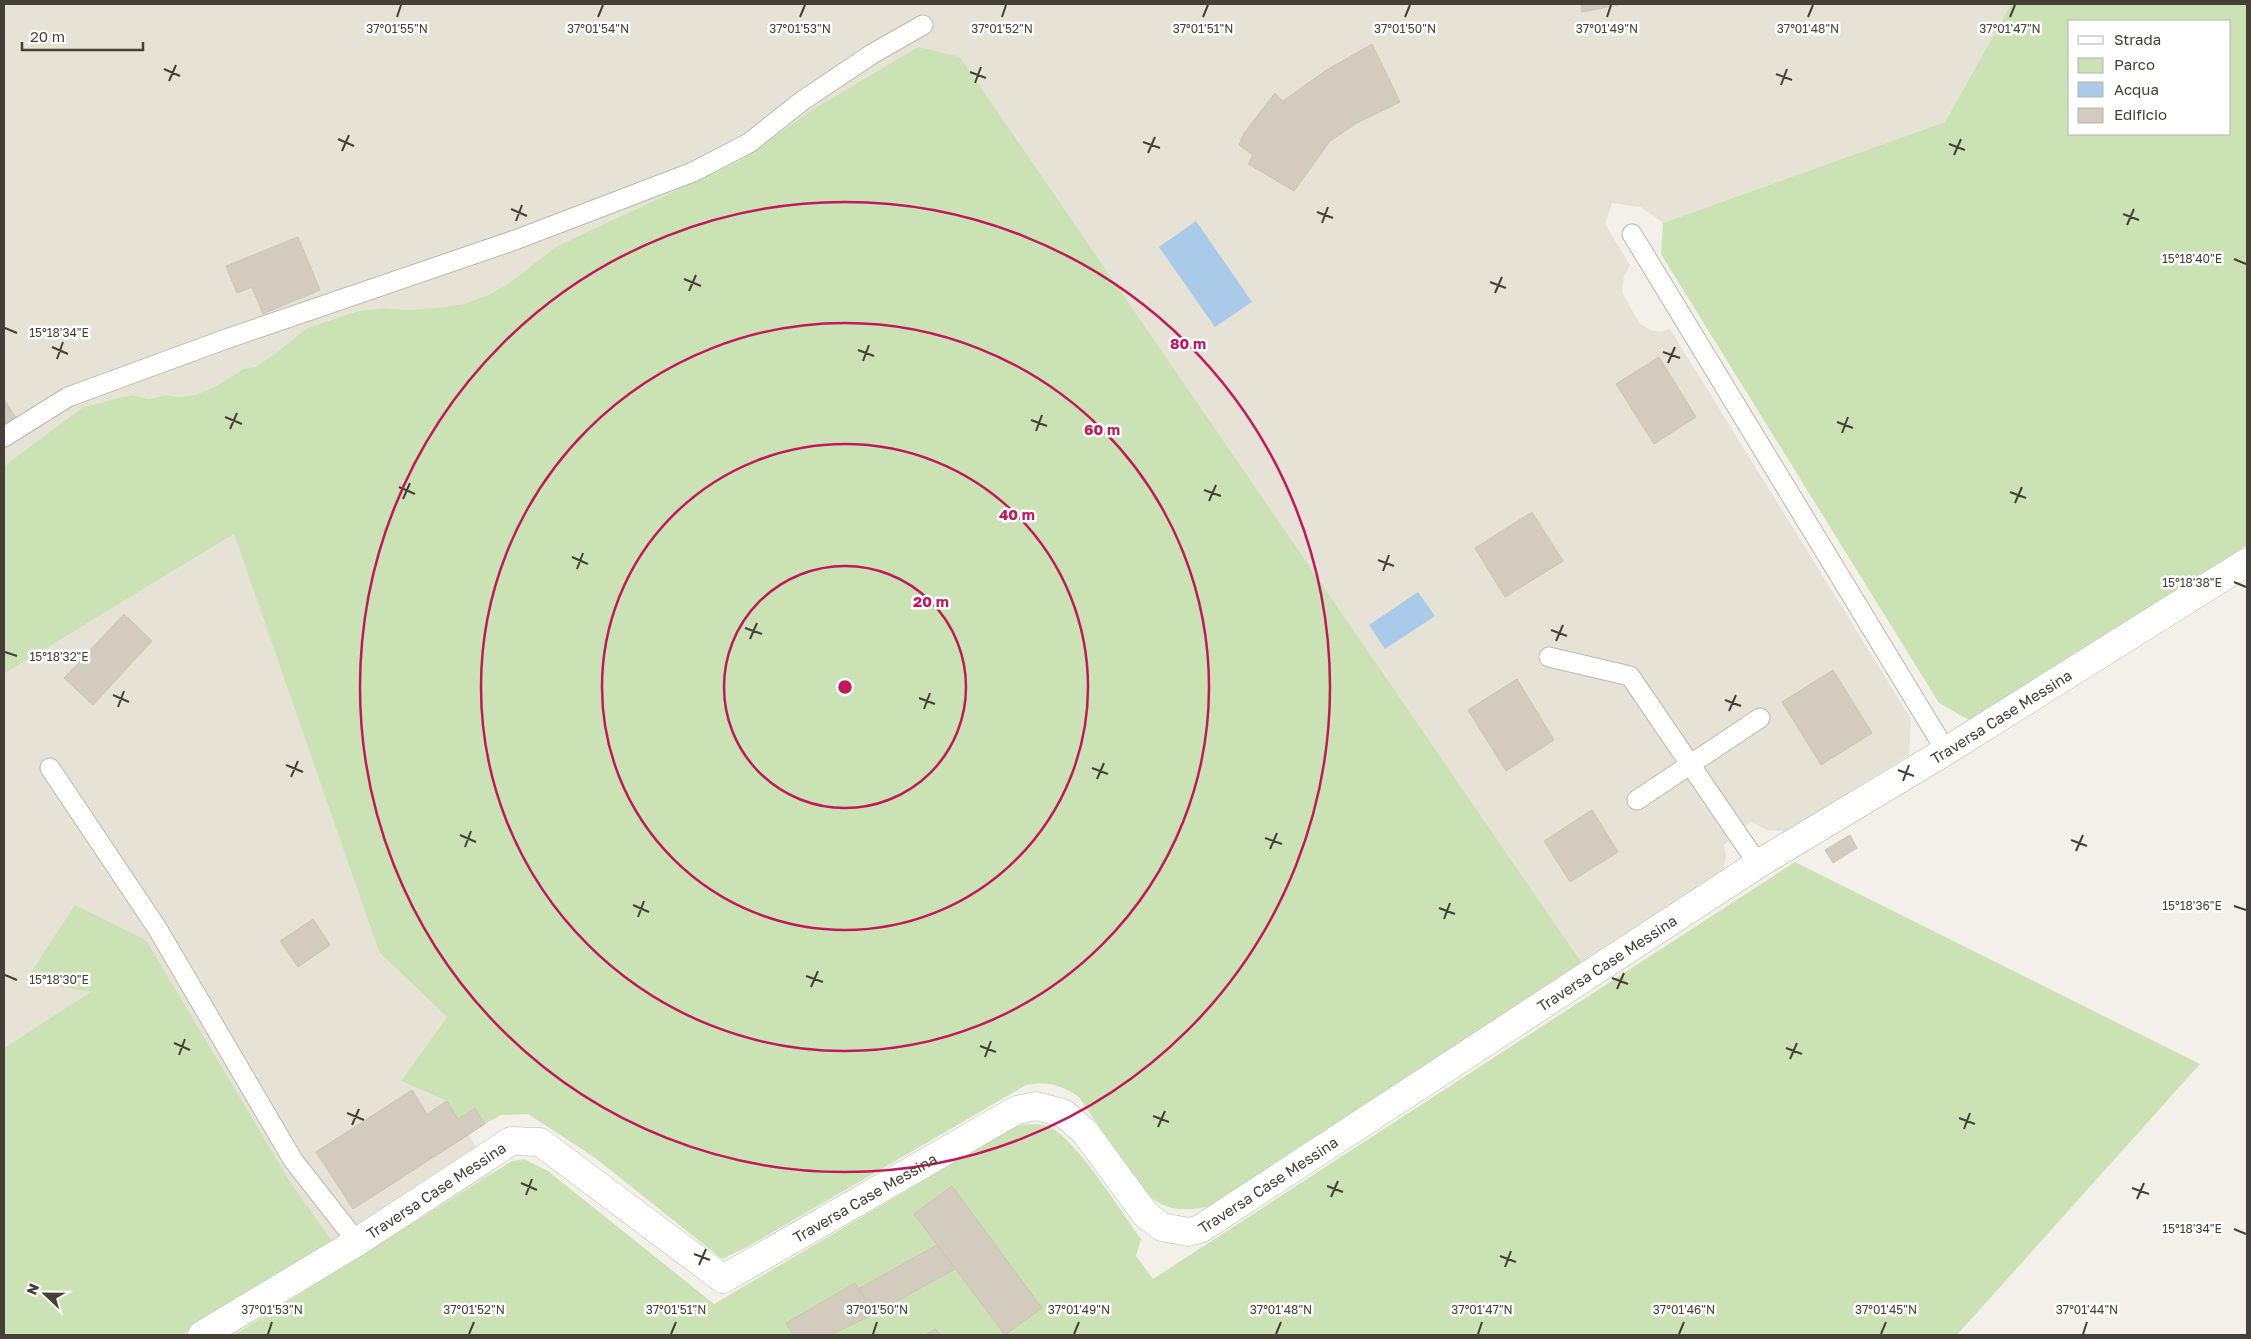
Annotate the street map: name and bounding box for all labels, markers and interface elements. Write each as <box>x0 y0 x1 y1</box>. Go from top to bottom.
scale bar <box>22 20 144 52</box>
legend <box>2068 20 2231 135</box>
text: 37°01'55"N <box>366 21 428 36</box>
text: 37°01'54"N <box>567 21 629 36</box>
text: 37°01'53"N <box>769 21 831 36</box>
text: 37°01'52"N <box>971 21 1033 36</box>
text: 37°01'51"N <box>1173 21 1233 36</box>
text: 37°01'50"N <box>1374 21 1436 36</box>
text: 37°01'49"N <box>1576 21 1638 36</box>
text: 37°01'48"N <box>1777 21 1839 36</box>
text: 37°01'47"N <box>1979 21 2041 36</box>
text: 20 m <box>30 27 65 45</box>
text: Strada <box>2114 30 2161 48</box>
text: Parco <box>2114 55 2155 73</box>
text: Acqua <box>2114 80 2159 98</box>
text: Edificio <box>2114 105 2167 123</box>
text: 15°18'40"E <box>2162 251 2222 266</box>
text: 15°18'34"E <box>29 325 89 340</box>
text: 80 m <box>1170 334 1206 352</box>
text: 60 m <box>1084 420 1120 438</box>
text: 40 m <box>999 505 1035 523</box>
text: 15°18'38"E <box>2162 575 2222 590</box>
text: 20 m <box>913 592 949 610</box>
text: 15°18'32"E <box>29 649 89 664</box>
street label: Traversa Case Messina <box>1927 665 2075 767</box>
centre of rings <box>836 678 854 696</box>
text: 15°18'36"E <box>2162 898 2222 913</box>
street label: Traversa Case Messina <box>1534 911 1680 1015</box>
text: 15°18'30"E <box>29 972 89 987</box>
street label: Traversa Case Messina <box>1195 1132 1341 1237</box>
street label: Traversa Case Messina <box>363 1138 509 1243</box>
street label: Traversa Case Messina <box>790 1149 940 1246</box>
text: 15°18'34"E <box>2162 1221 2222 1236</box>
north arrow <box>20 1269 70 1319</box>
text: N <box>23 1281 42 1297</box>
text: 37°01'53"N <box>241 1302 303 1317</box>
text: 37°01'52"N <box>443 1302 505 1317</box>
text: 37°01'51"N <box>646 1302 706 1317</box>
text: 37°01'50"N <box>846 1302 908 1317</box>
text: 37°01'49"N <box>1048 1302 1110 1317</box>
text: 37°01'48"N <box>1250 1302 1312 1317</box>
text: 37°01'47"N <box>1451 1302 1513 1317</box>
text: 37°01'46"N <box>1653 1302 1715 1317</box>
text: 37°01'45"N <box>1855 1302 1917 1317</box>
text: 37°01'44"N <box>2056 1302 2118 1317</box>

